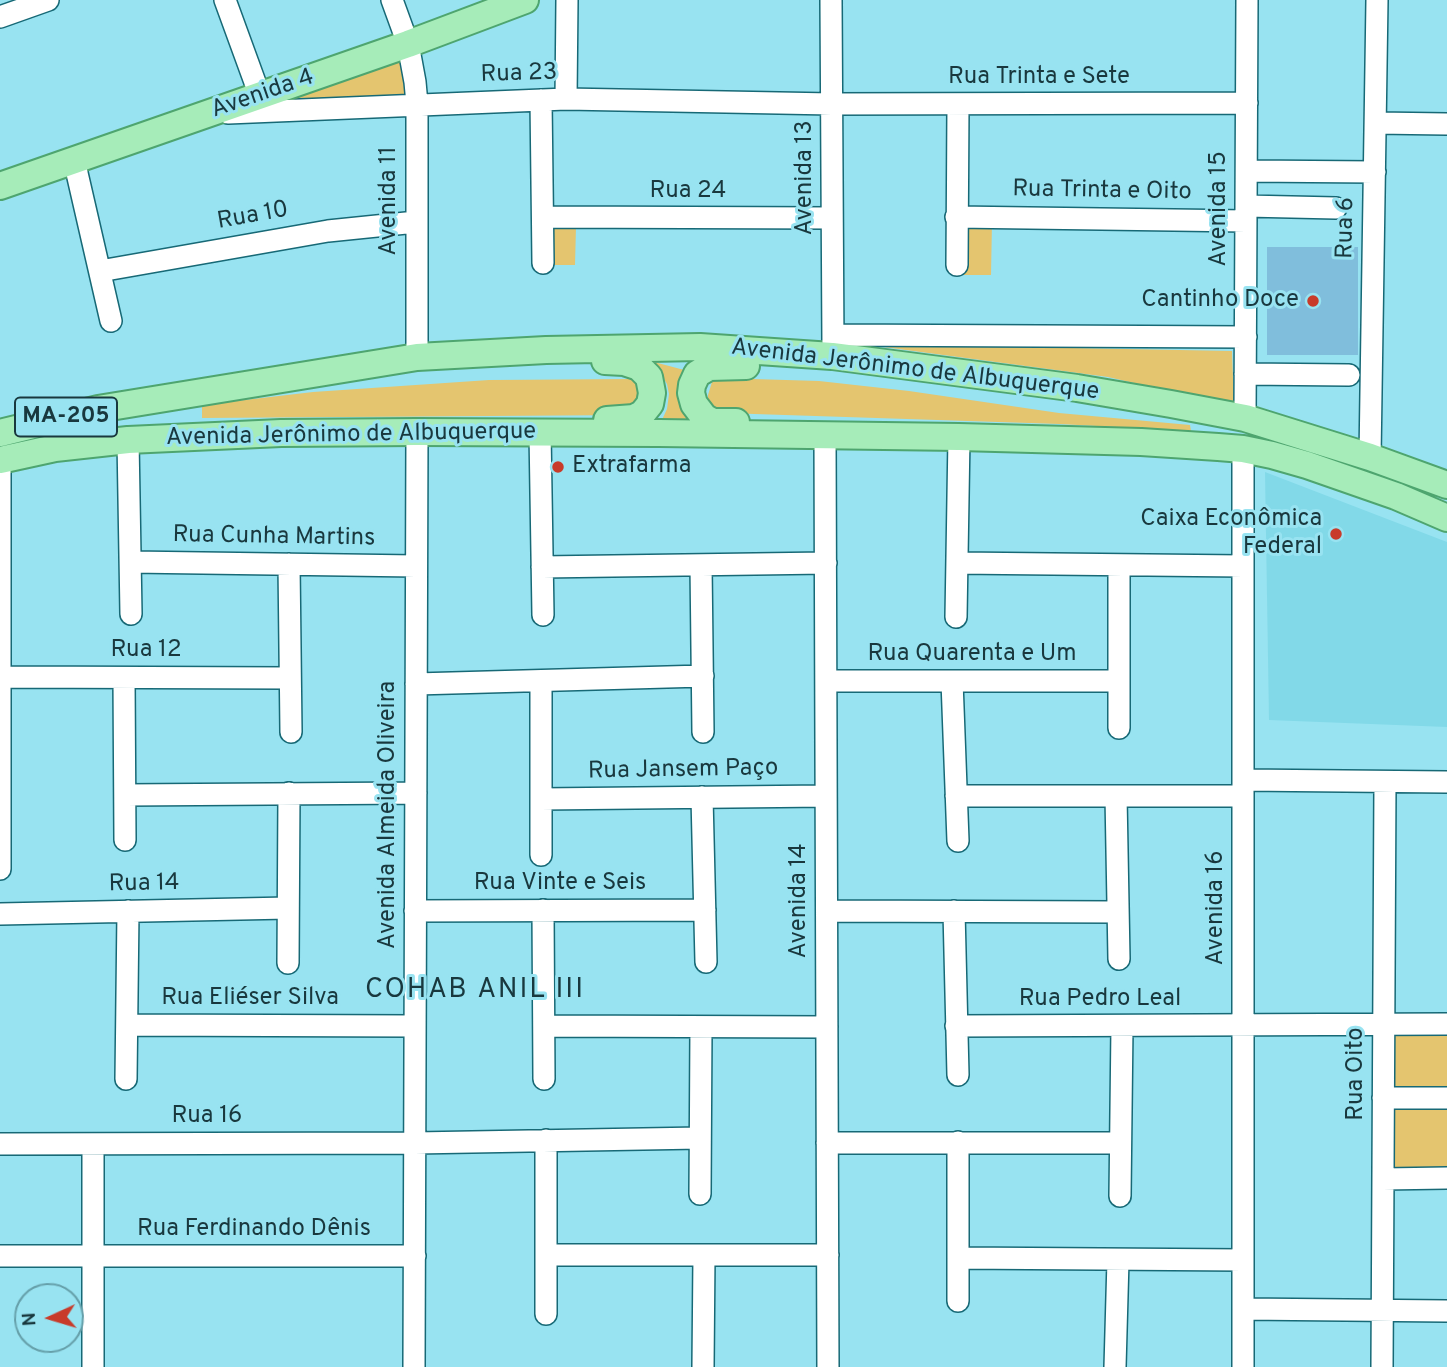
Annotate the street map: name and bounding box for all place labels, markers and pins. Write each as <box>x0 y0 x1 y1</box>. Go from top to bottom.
place label: Cantinho Doce <box>1141 287 1299 315</box>
marker: Cantinho Doce <box>1305 293 1321 309</box>
place label: Extrafarma <box>572 453 691 481</box>
marker: Extrafarma <box>550 459 566 475</box>
place label: Caixa Econômica Federal <box>1140 506 1322 562</box>
marker: Caixa Econômica Federal <box>1328 526 1344 542</box>

